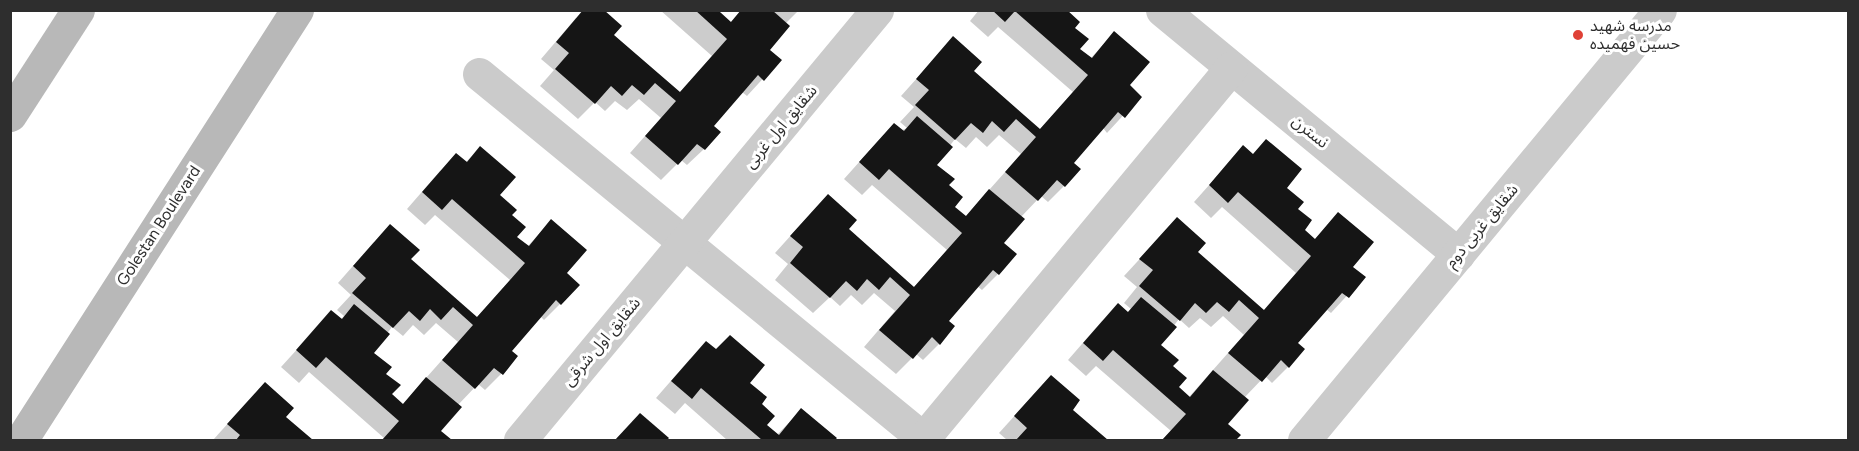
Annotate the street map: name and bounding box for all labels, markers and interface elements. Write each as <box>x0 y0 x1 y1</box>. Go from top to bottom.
place label: مدرسه شهید حسین فهمیده <box>1590 16 1680 54</box>
marker: مدرسه شهید حسین فهمیده <box>1571 28 1585 42</box>
street label: شقایق اول غربی <box>741 81 821 173</box>
street label: نسترن <box>1288 112 1332 152</box>
street label: Golestan Boulevard <box>113 162 205 290</box>
street label: شقایق غربی دوم <box>1441 180 1523 272</box>
street label: شقایق اول شرقی <box>559 294 645 390</box>

